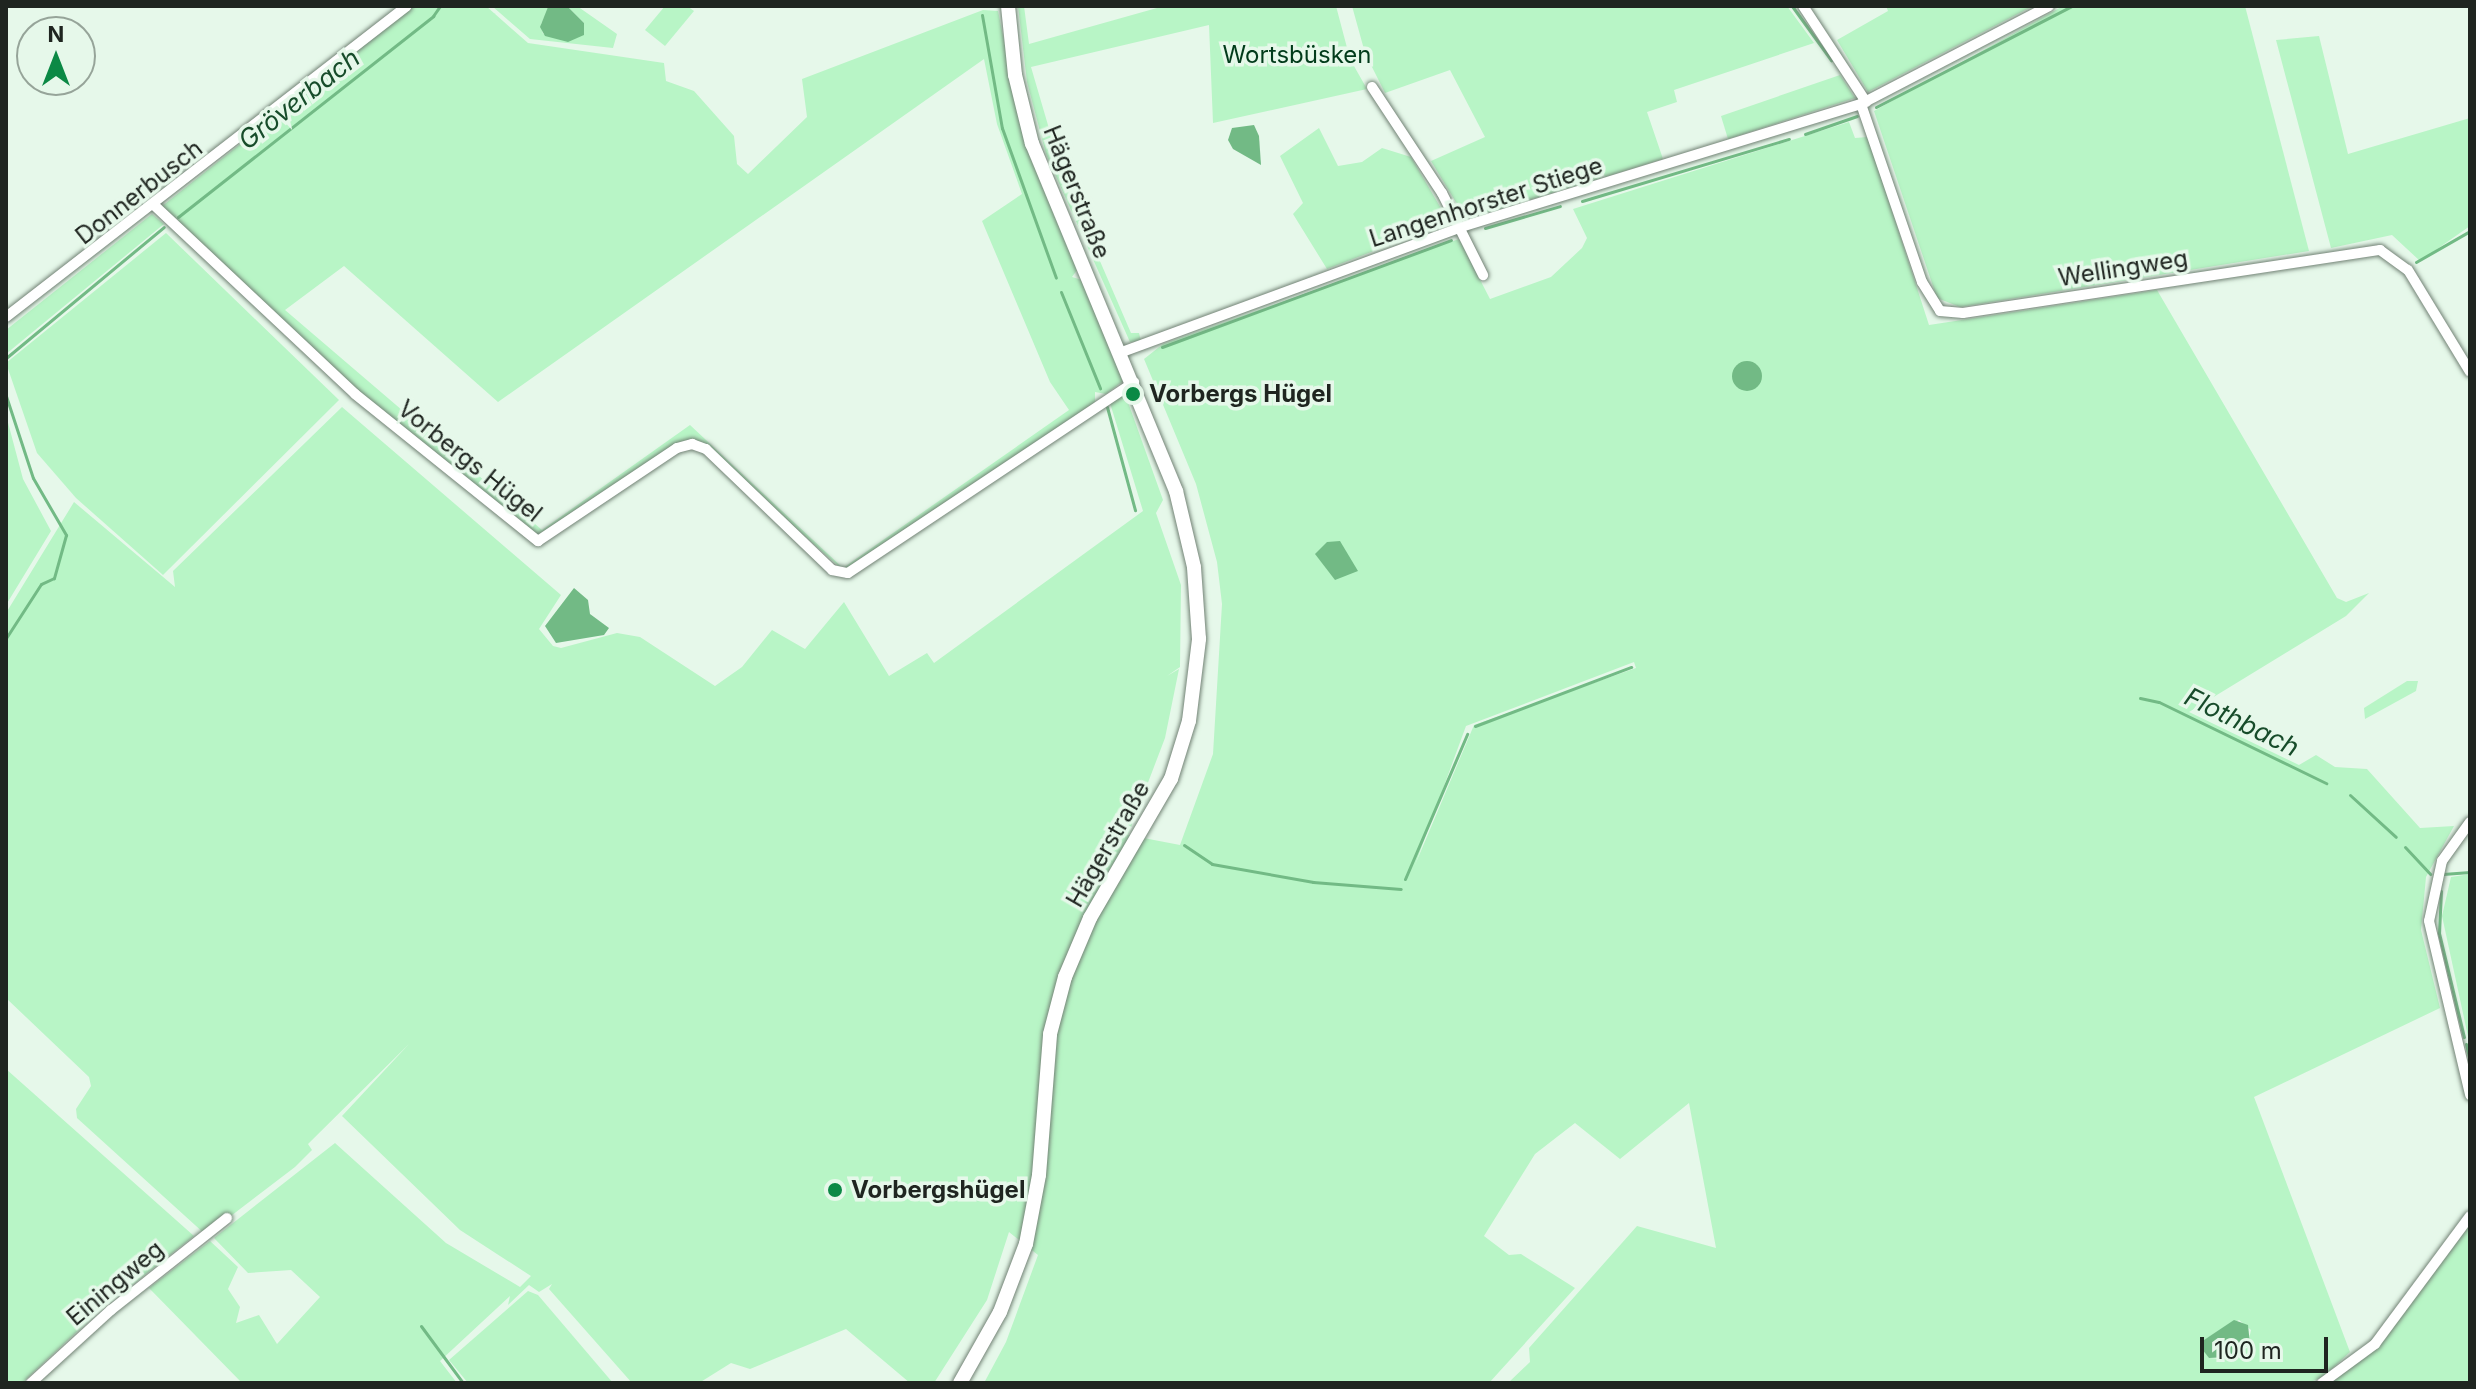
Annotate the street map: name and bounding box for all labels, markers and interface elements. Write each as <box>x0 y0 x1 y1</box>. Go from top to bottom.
north arrow <box>16 16 96 96</box>
text: N <box>48 21 64 47</box>
park label: Wortsbüsken <box>1223 41 1371 69</box>
water label: Gröverbach <box>232 42 366 156</box>
street label: Hägerstraße <box>1037 121 1117 263</box>
street label: Donnerbusch <box>70 134 208 250</box>
street label: Langenhorster Stiege <box>1366 151 1606 253</box>
street label: Wellingweg <box>2056 244 2190 292</box>
place label: Vorbergs Hügel <box>1149 380 1332 408</box>
marker: Vorbergs Hügel <box>1124 385 1142 403</box>
street label: Vorbergs Hügel <box>392 394 548 528</box>
water label: Flothbach <box>2180 681 2304 763</box>
street label: Hägerstraße <box>1060 776 1156 912</box>
place label: Vorbergshügel <box>851 1176 1025 1204</box>
marker: Vorbergshügel <box>826 1181 844 1199</box>
street label: Einingweg <box>61 1234 169 1332</box>
scale bar <box>2204 1321 2332 1371</box>
text: 100 m <box>2214 1336 2282 1365</box>

